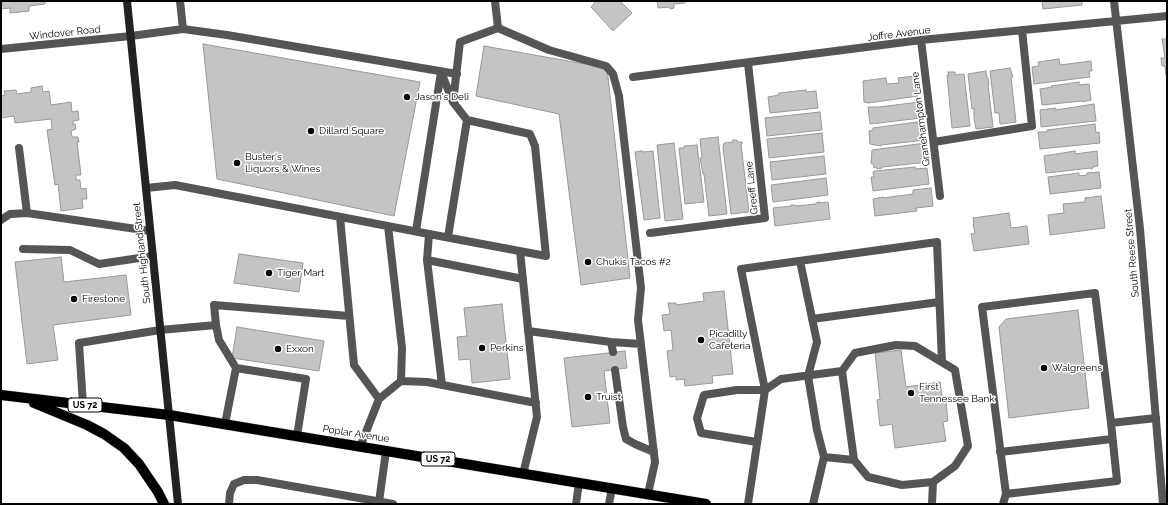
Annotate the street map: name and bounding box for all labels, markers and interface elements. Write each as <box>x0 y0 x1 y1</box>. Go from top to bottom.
street label: Windover Road <box>29 23 101 43</box>
street label: Joffre Avenue <box>867 24 931 44</box>
street label: Granehampton Lane <box>909 71 933 167</box>
place label: Jason's Deli <box>415 91 469 103</box>
marker: Jason's Deli <box>402 92 412 102</box>
place label: Dillard Square <box>319 125 384 137</box>
marker: Dillard Square <box>306 126 316 136</box>
place label: Buster's Liquors & Wines <box>245 151 320 174</box>
marker: Buster's Liquors & Wines <box>232 158 242 168</box>
street label: Greeff Lane <box>743 161 761 215</box>
street label: South Highland Street <box>131 202 153 304</box>
street label: South Reese Street <box>1122 208 1142 298</box>
place label: Chukis Tacos #2 <box>596 256 671 268</box>
marker: Chukis Tacos #2 <box>583 257 593 267</box>
place label: Tiger Mart <box>277 267 324 279</box>
marker: Tiger Mart <box>264 268 274 278</box>
place label: Firestone <box>82 293 125 305</box>
marker: Firestone <box>69 294 79 304</box>
place label: Picadilly Cafeteria <box>709 328 751 352</box>
marker: Picadilly Cafeteria <box>696 335 706 345</box>
place label: Perkins <box>490 342 524 354</box>
place label: Exxon <box>286 343 314 355</box>
marker: Perkins <box>477 343 487 353</box>
marker: Exxon <box>273 344 283 354</box>
place label: Walgreens <box>1052 362 1102 374</box>
marker: Walgreens <box>1039 363 1049 373</box>
place label: First Tennessee Bank <box>919 381 995 404</box>
marker: First Tennessee Bank <box>906 388 916 398</box>
place label: Truist <box>596 391 621 403</box>
marker: Truist <box>583 392 593 402</box>
road number: US 72 <box>68 398 102 412</box>
street label: Poplar Avenue <box>322 423 390 445</box>
road number: US 72 <box>421 452 455 466</box>

